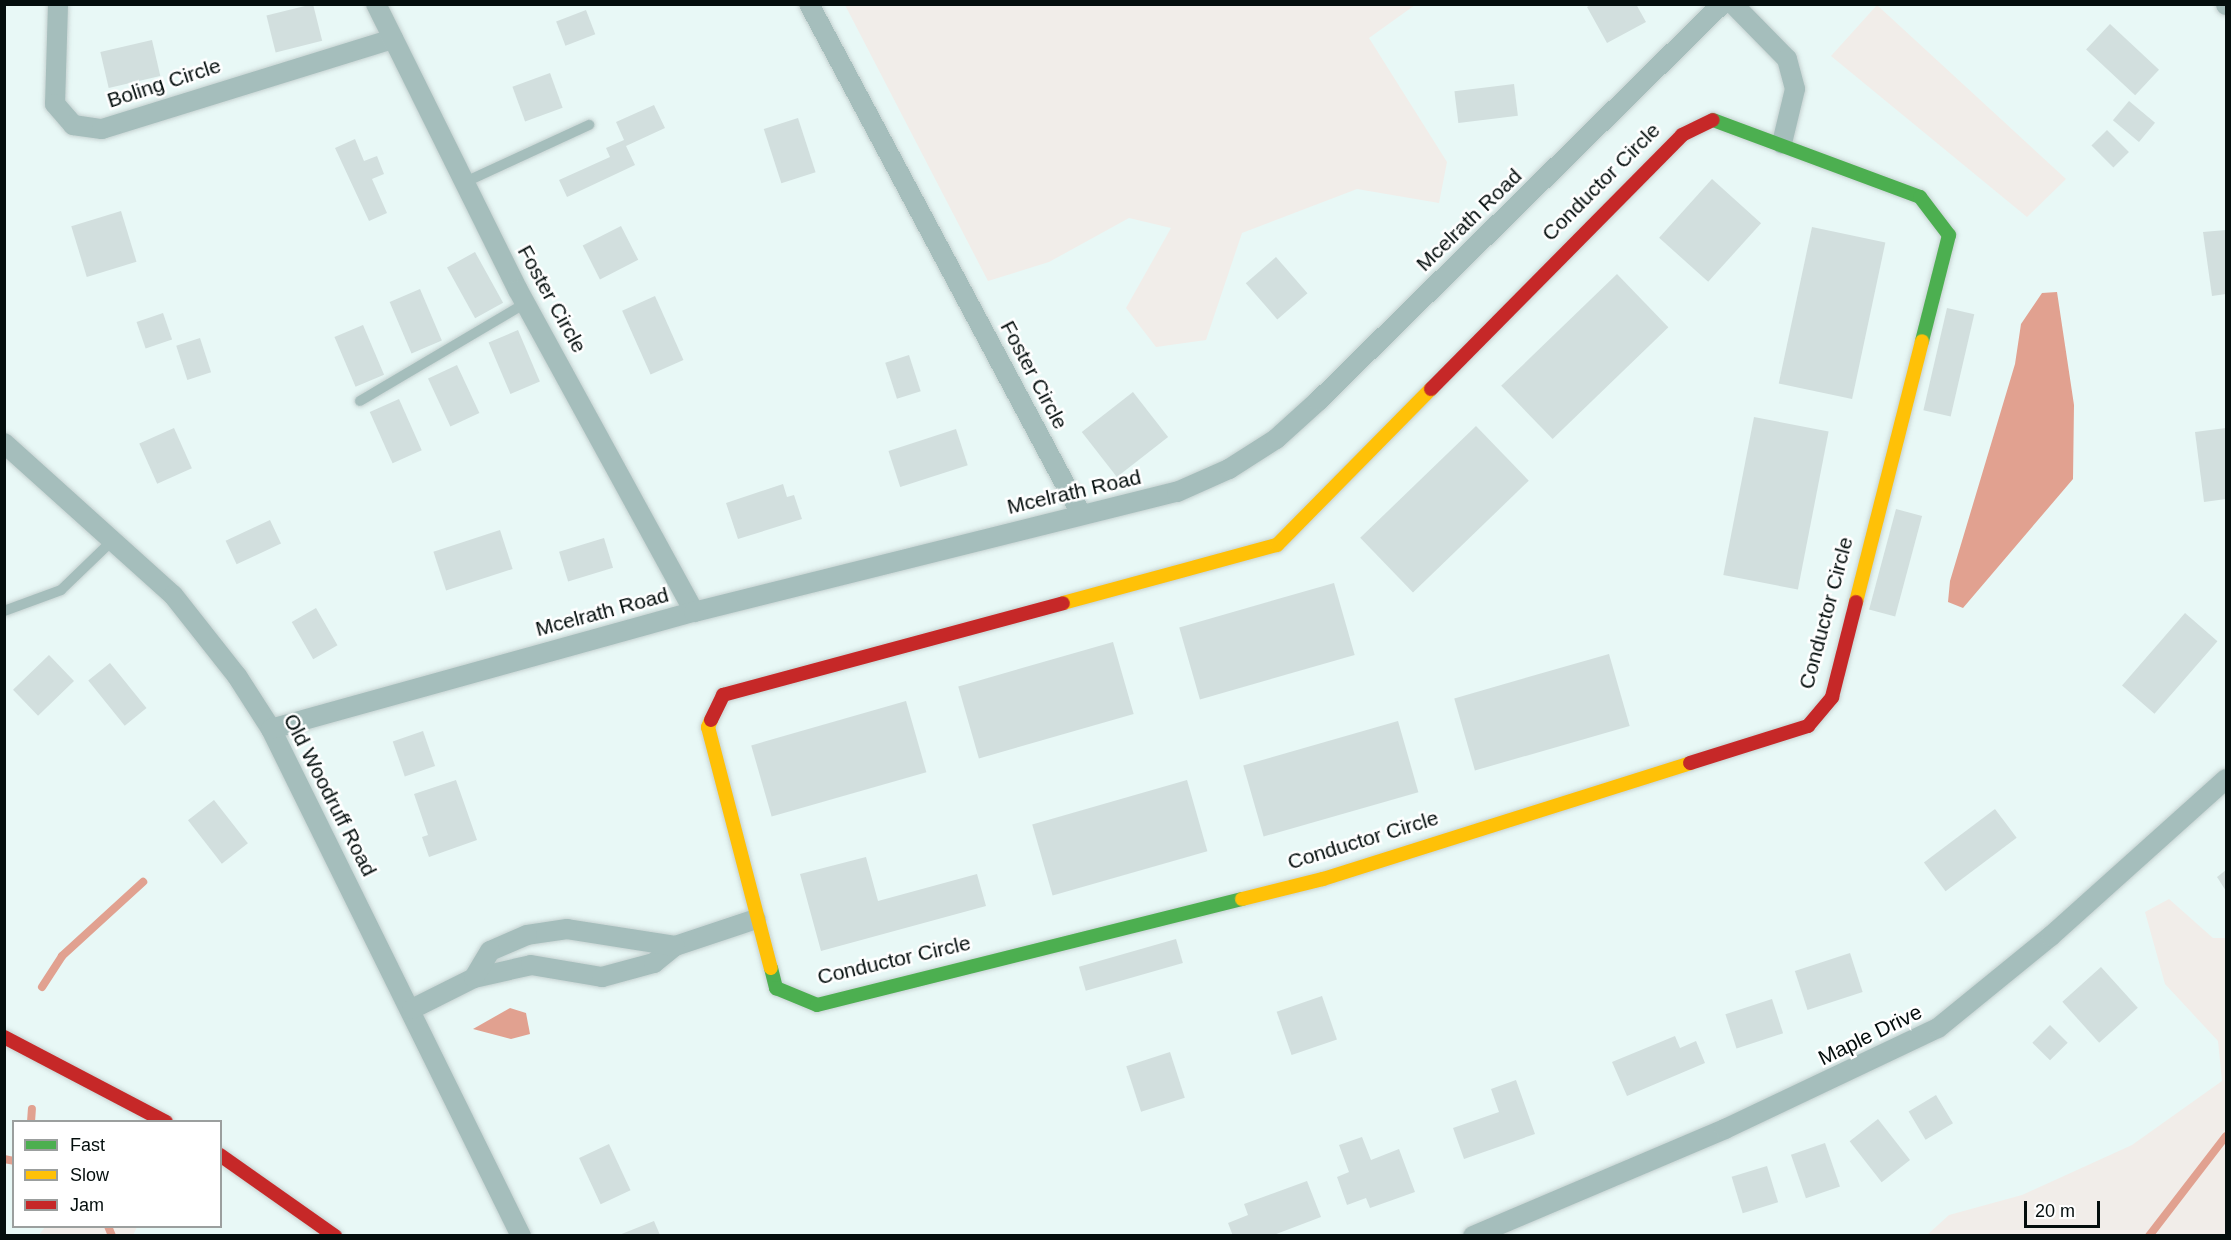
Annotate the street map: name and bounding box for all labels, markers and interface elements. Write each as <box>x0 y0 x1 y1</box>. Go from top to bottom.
street label: Boling Circle <box>104 53 224 113</box>
street label: Conductor Circle <box>1537 118 1665 246</box>
street label: Mcelrath Road <box>1411 164 1527 276</box>
street label: Foster Circle <box>512 241 592 357</box>
street label: Foster Circle <box>995 317 1073 433</box>
street label: Mcelrath Road <box>1005 464 1143 520</box>
street label: Conductor Circle <box>1794 534 1858 692</box>
street label: Mcelrath Road <box>533 582 671 642</box>
street label: Old Woodruff Road <box>278 710 382 880</box>
street label: Conductor Circle <box>1285 805 1441 875</box>
street label: Conductor Circle <box>815 930 973 990</box>
street label: Maple Drive <box>1814 999 1926 1071</box>
legend <box>12 1120 222 1228</box>
text: Fast <box>70 1135 105 1155</box>
text: Slow <box>70 1165 109 1185</box>
scale bar <box>2027 1189 2104 1227</box>
text: Jam <box>70 1195 104 1215</box>
text: 20 m <box>2035 1201 2075 1221</box>

